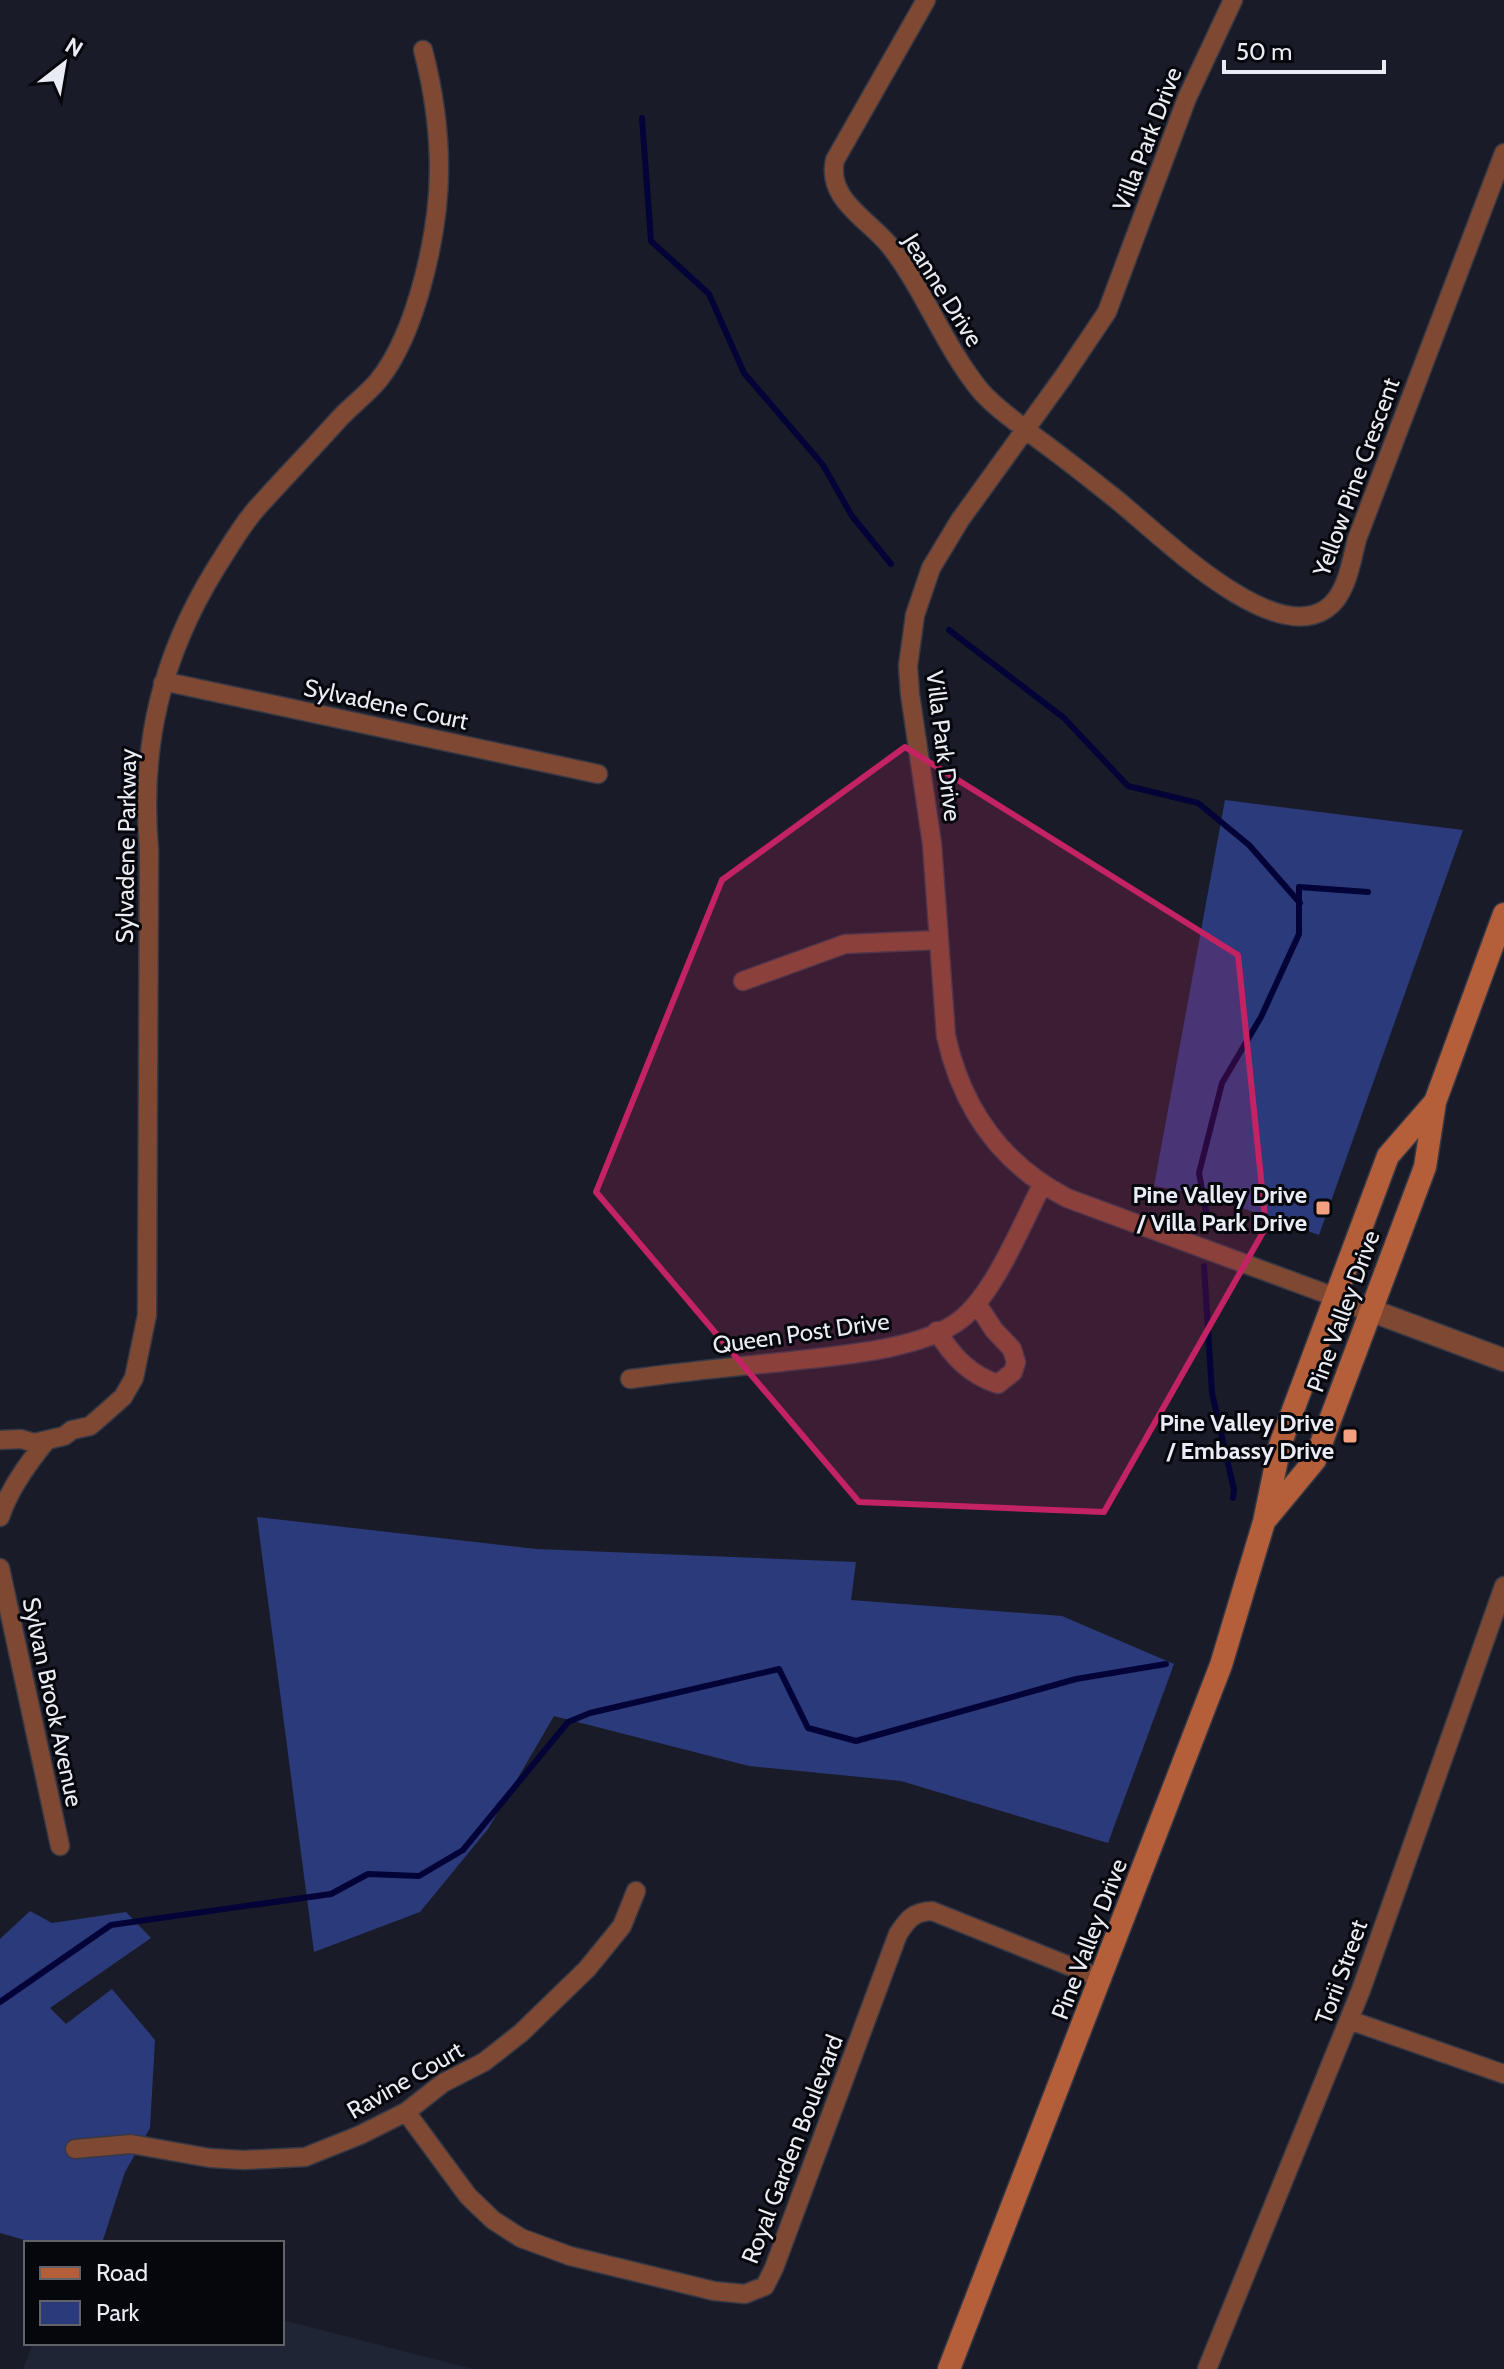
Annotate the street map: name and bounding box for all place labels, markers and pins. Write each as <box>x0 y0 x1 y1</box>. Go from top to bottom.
place label: Pine Valley Drive / Villa Park Drive <box>1132 1180 1307 1237</box>
marker: Pine Valley Drive / Villa Park Drive <box>1314 1199 1332 1217</box>
place label: Pine Valley Drive / Embassy Drive <box>1159 1408 1334 1465</box>
marker: Pine Valley Drive / Embassy Drive <box>1341 1427 1359 1445</box>

